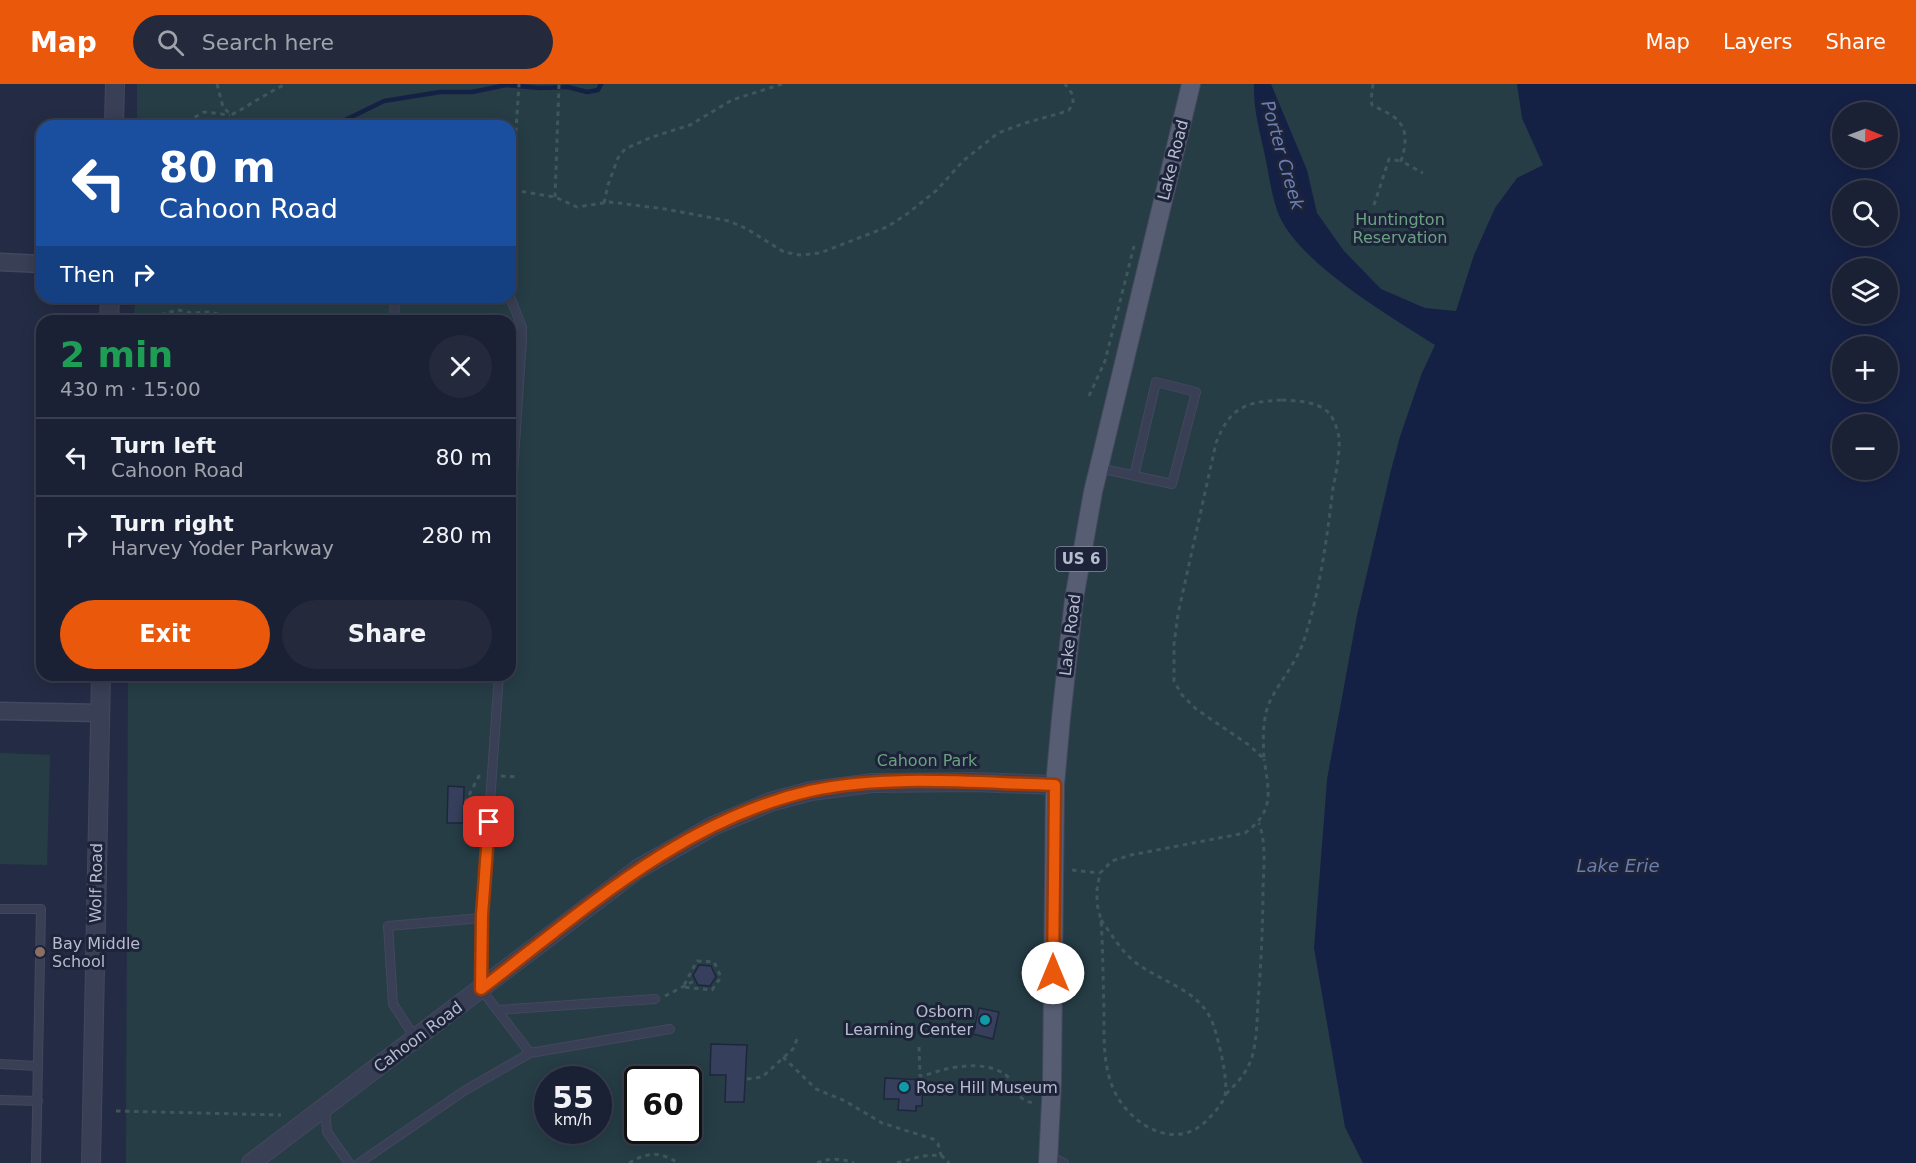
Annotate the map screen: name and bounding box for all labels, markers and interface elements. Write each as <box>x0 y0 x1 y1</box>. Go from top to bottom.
search box <box>133 15 553 69</box>
text: Map <box>30 26 97 59</box>
icon: search <box>154 26 187 59</box>
text: Search here <box>202 30 334 55</box>
text: Map <box>1646 30 1690 54</box>
text: Layers <box>1723 30 1792 54</box>
text: Share <box>1825 30 1886 54</box>
water label: Porter Creek <box>1257 98 1309 214</box>
north arrow <box>1832 102 1898 168</box>
map controls <box>1832 102 1898 480</box>
street label: Lake Road <box>1154 118 1192 202</box>
text: 80 m <box>159 143 276 192</box>
icon: left <box>60 144 138 222</box>
button: search <box>1832 180 1898 246</box>
text: Cahoon Road <box>159 193 338 224</box>
park label: Huntington Reservation <box>1353 210 1447 247</box>
icon: right <box>127 258 160 291</box>
button: layers <box>1832 258 1898 324</box>
text: Then <box>60 262 115 287</box>
text: 2 min <box>60 334 173 375</box>
button: close <box>429 335 492 398</box>
button: + <box>1832 336 1898 402</box>
text: 430 m · 15:00 <box>60 377 201 401</box>
button: − <box>1832 414 1898 480</box>
text: Turn left <box>111 433 216 458</box>
icon: left <box>60 441 93 474</box>
text: 80 m <box>436 445 492 470</box>
text: Cahoon Road <box>111 458 244 482</box>
text: Turn right <box>111 511 234 536</box>
icon: right <box>60 519 93 552</box>
text: 280 m <box>422 523 492 548</box>
text: Harvey Yoder Parkway <box>111 536 334 560</box>
road number: US 6 <box>1056 547 1106 571</box>
street label: Lake Road <box>1056 593 1084 677</box>
button: Exit <box>60 600 270 669</box>
button: Share <box>282 600 492 669</box>
park label: Cahoon Park <box>877 751 978 770</box>
pin <box>463 796 514 847</box>
icon: arrive <box>472 805 505 838</box>
street label: Wolf Road <box>86 843 106 923</box>
water label: Lake Erie <box>1576 855 1660 876</box>
place label: Bay Middle School <box>52 934 140 971</box>
position arrow <box>1021 941 1085 1005</box>
marker: Bay Middle School <box>33 945 47 959</box>
street label: Cahoon Road <box>370 997 466 1077</box>
place label: Osborn Learning Center <box>845 1002 973 1039</box>
marker: Osborn Learning Center <box>978 1013 992 1027</box>
speed limit sign: 60 <box>624 1066 702 1144</box>
place label: Rose Hill Museum <box>916 1078 1058 1097</box>
text: 55 <box>552 1080 594 1115</box>
marker: Rose Hill Museum <box>897 1080 911 1094</box>
text: km/h <box>554 1111 592 1129</box>

